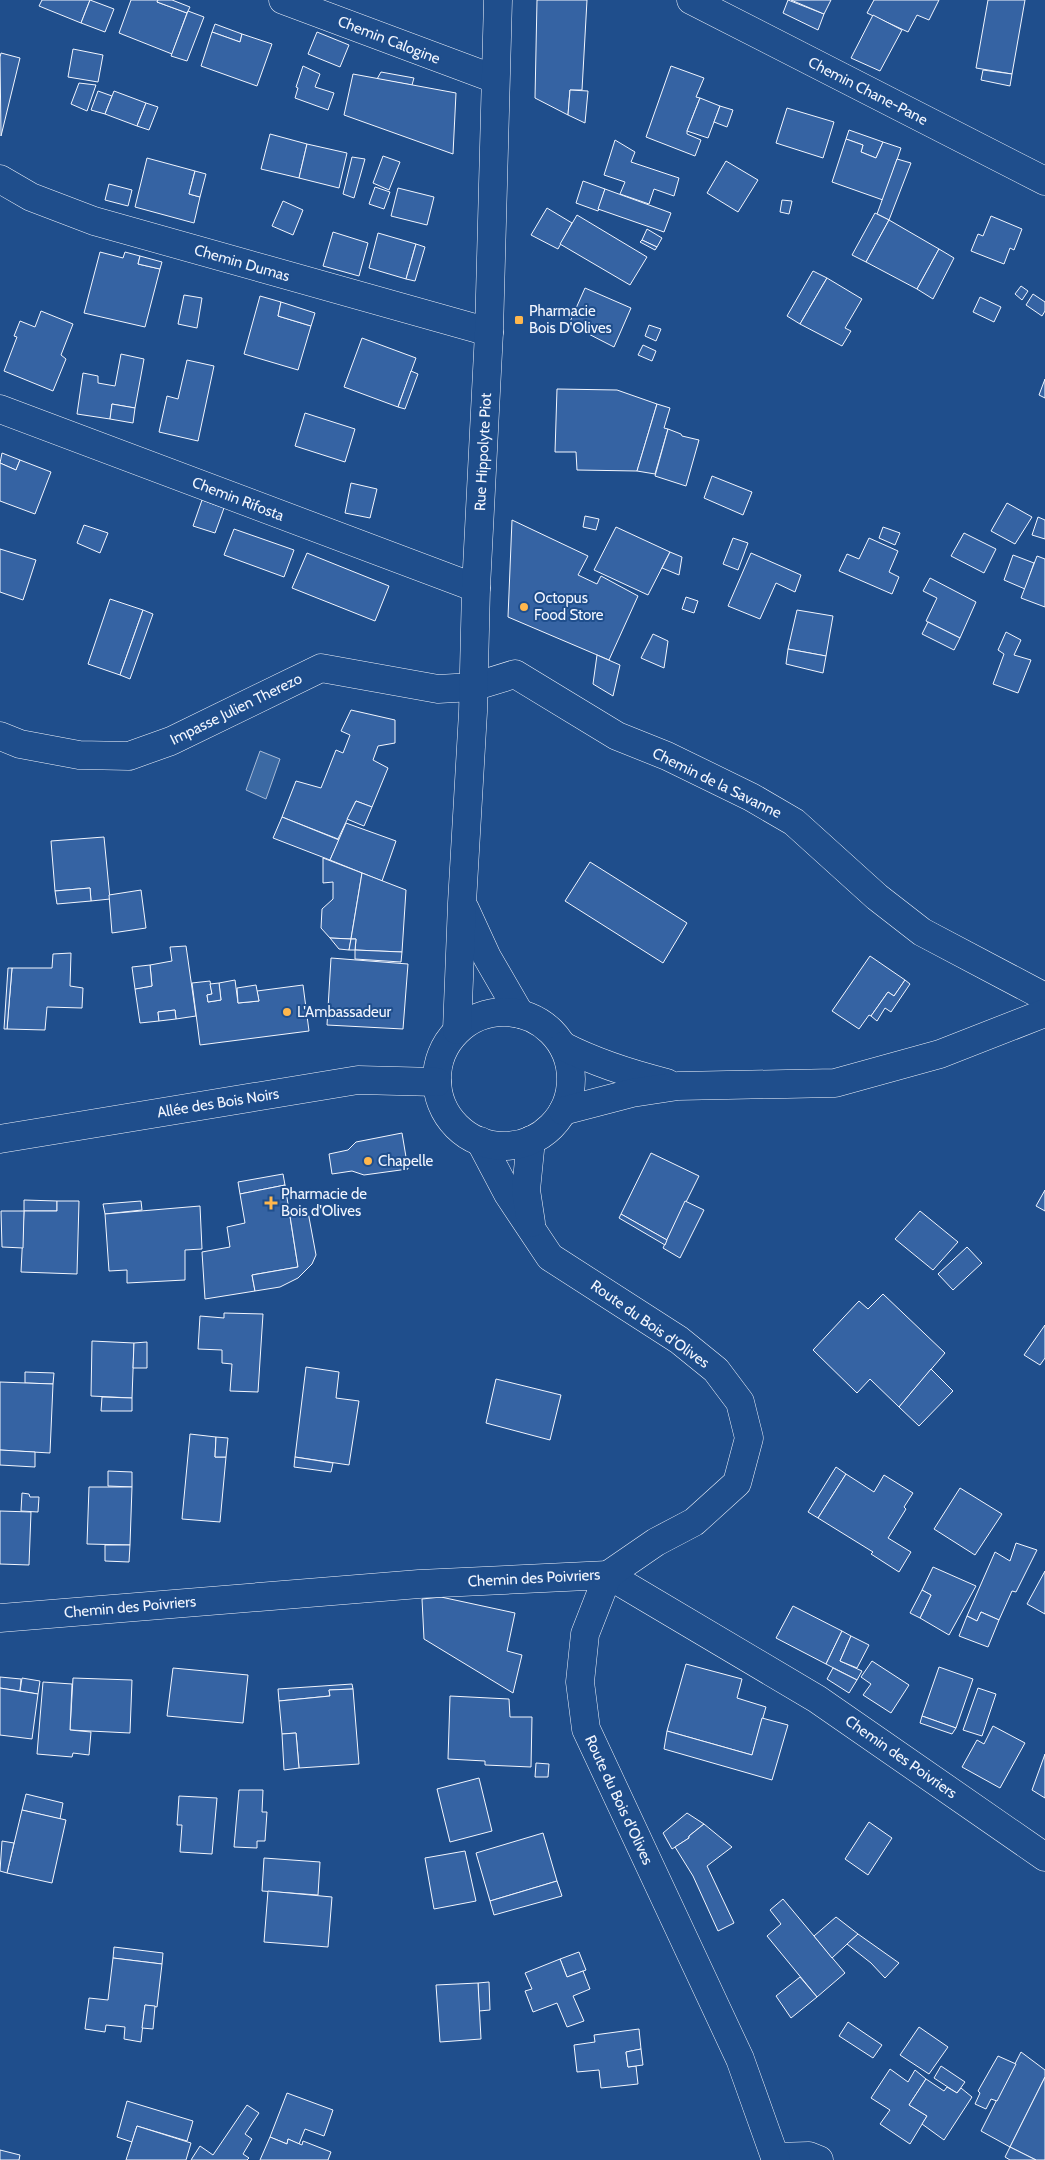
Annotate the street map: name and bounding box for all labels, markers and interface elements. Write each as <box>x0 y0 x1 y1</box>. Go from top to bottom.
street label: Chemin Calogine <box>335 12 443 68</box>
street label: Chemin Chane-Pane <box>805 53 931 129</box>
street label: Chemin Dumas <box>192 241 292 285</box>
place label: Pharmacie Bois D'Olives <box>529 302 612 337</box>
marker: Pharmacie Bois D'Olives <box>513 314 525 326</box>
street label: Rue Hippolyte Piot <box>471 392 495 512</box>
street label: Chemin Rifosta <box>190 473 287 525</box>
place label: Octopus Food Store <box>534 589 604 624</box>
marker: Octopus Food Store <box>518 601 530 613</box>
street label: Impasse Julien Therezo <box>167 669 305 749</box>
street label: Chemin de la Savanne <box>650 744 785 822</box>
place label: L'Ambassadeur <box>297 1003 392 1021</box>
marker: L'Ambassadeur <box>281 1006 293 1018</box>
street label: Allée des Bois Noirs <box>156 1084 280 1122</box>
place label: Chapelle <box>378 1152 434 1170</box>
marker: Chapelle <box>362 1155 374 1167</box>
place label: Pharmacie de Bois d'Olives <box>281 1185 367 1220</box>
marker: Pharmacie de Bois d'Olives <box>265 1197 277 1209</box>
street label: Route du Bois d'Olives <box>587 1276 713 1372</box>
street label: Chemin des Poivriers <box>467 1566 601 1590</box>
street label: Chemin des Poivriers <box>63 1592 197 1622</box>
street label: Chemin des Poivriers <box>842 1712 960 1802</box>
street label: Route du Bois d'Olives <box>581 1732 657 1868</box>

